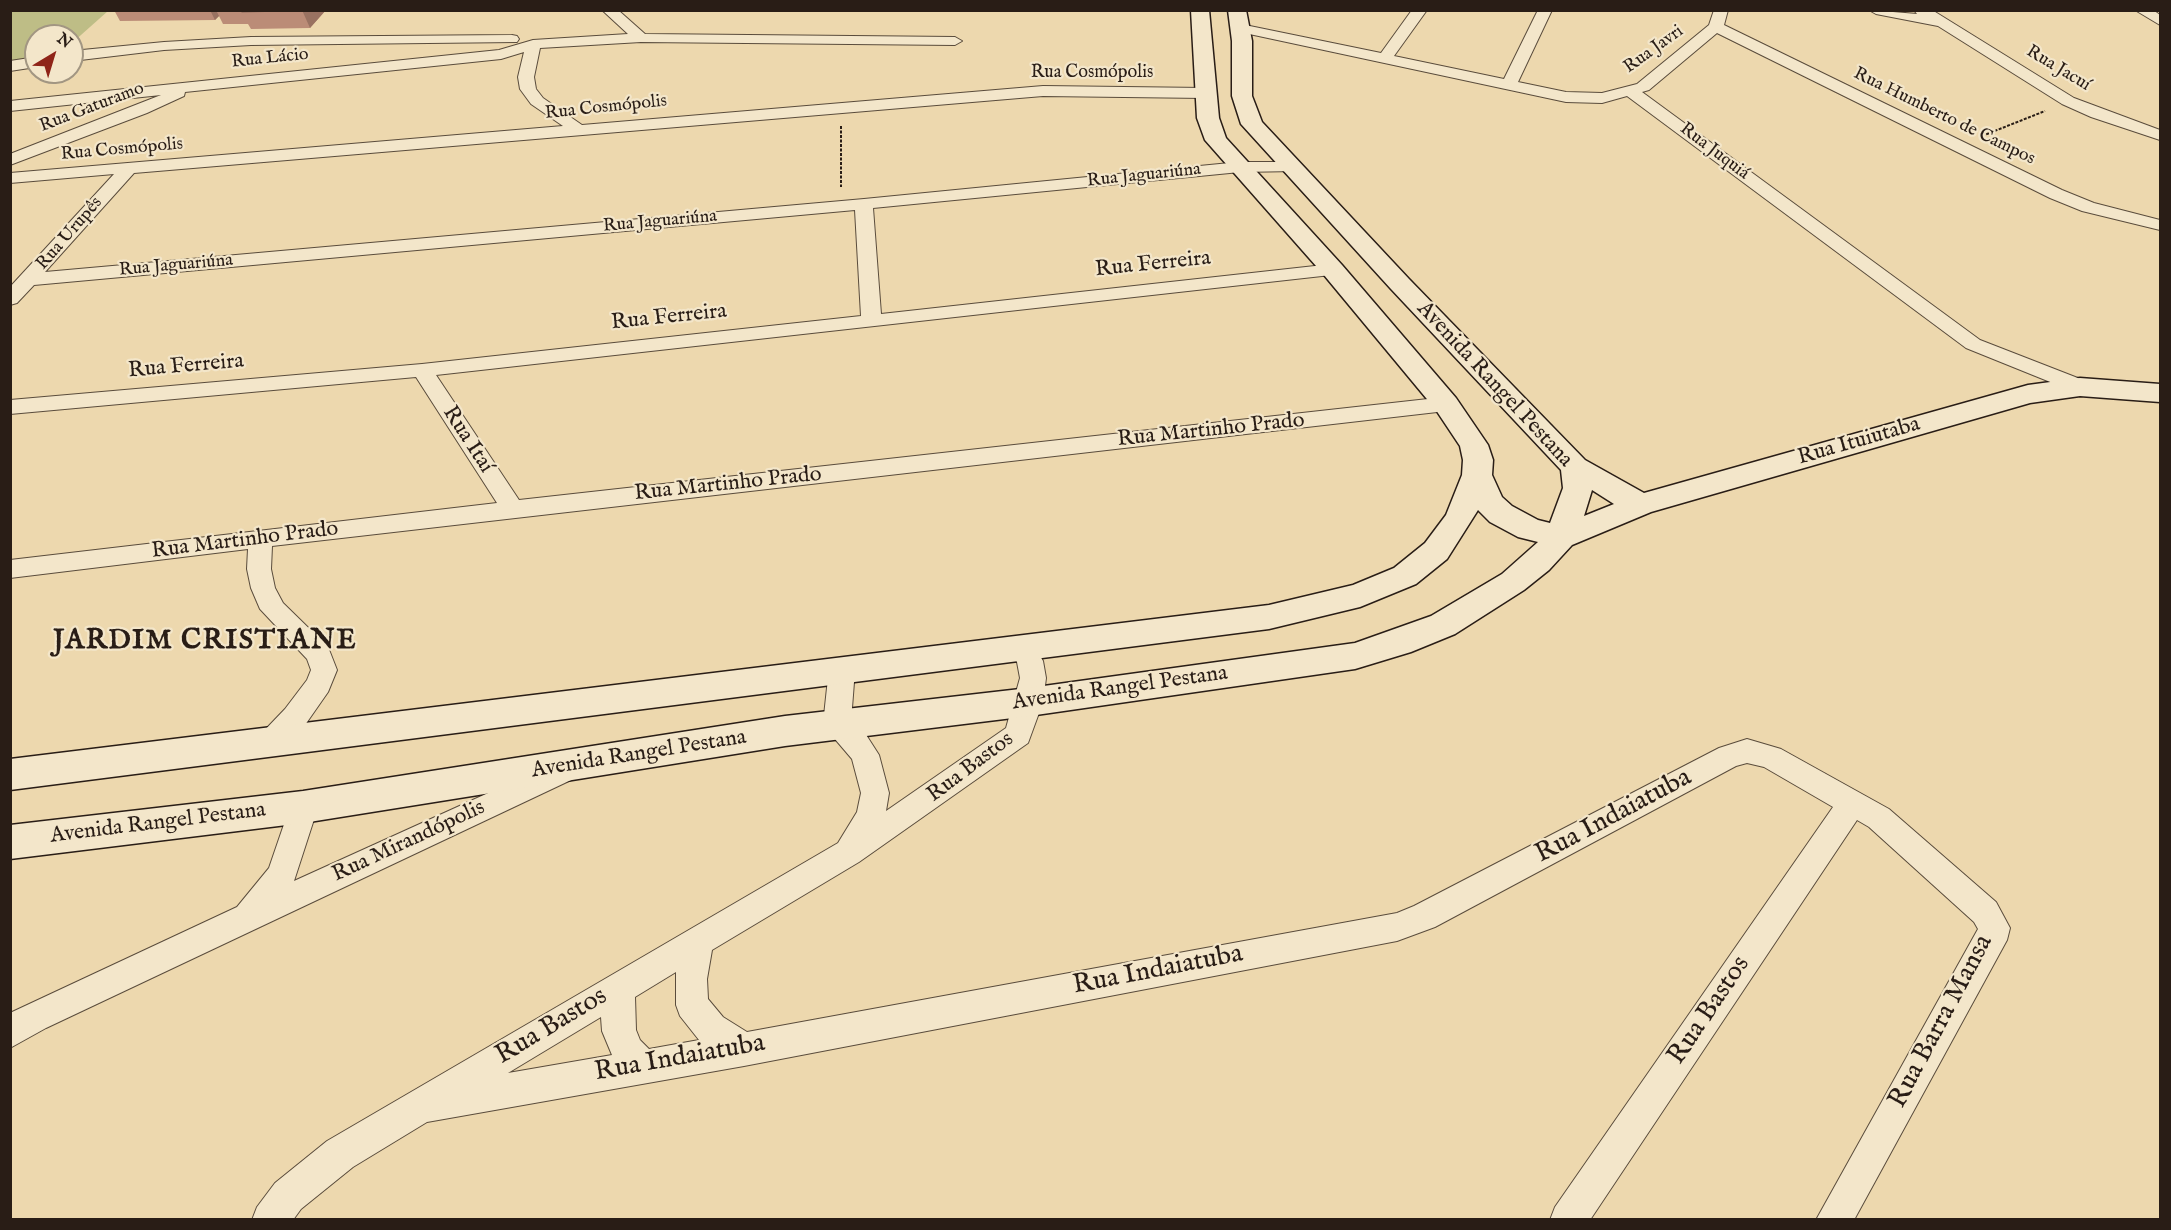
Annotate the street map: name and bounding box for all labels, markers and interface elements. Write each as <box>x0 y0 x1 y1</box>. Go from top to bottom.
street label: Rua Javri <box>1620 21 1688 79</box>
north arrow <box>24 24 84 84</box>
text: N <box>52 29 75 54</box>
street label: Rua Jacuí <box>2022 41 2094 97</box>
street label: Rua Lácio <box>230 44 310 74</box>
street label: Rua Cosmópolis <box>1031 62 1153 84</box>
street label: Rua Humberto de Campos <box>1850 64 2038 170</box>
street label: Rua Gaturamo <box>37 78 147 138</box>
street label: Rua Cosmópolis <box>544 91 668 125</box>
street label: Rua Juquiá <box>1675 119 1753 185</box>
street label: Rua Cosmópolis <box>60 134 184 166</box>
street label: Rua Jaguariúna <box>1086 159 1202 193</box>
street label: Rua Urupês <box>32 193 108 275</box>
street label: Rua Jaguariúna <box>602 206 718 238</box>
street label: Rua Ferreira <box>1094 246 1212 284</box>
street label: Rua Jaguariúna <box>118 250 234 282</box>
street label: Avenida Rangel Pestana <box>1410 297 1578 473</box>
street label: Rua Ferreira <box>610 299 728 337</box>
street label: Rua Ferreira <box>127 349 245 385</box>
street label: Rua Itaí <box>436 402 498 478</box>
street label: Rua Martinho Prado <box>1116 408 1306 454</box>
street label: Rua Ituiutaba <box>1795 412 1923 472</box>
street label: Rua Martinho Prado <box>633 462 823 508</box>
street label: Rua Martinho Prado <box>150 516 340 566</box>
district label: JARDIM CRISTIANE <box>53 625 357 659</box>
street label: Avenida Rangel Pestana <box>1011 661 1229 717</box>
street label: Avenida Rangel Pestana <box>530 725 748 785</box>
street label: Rua Bastos <box>923 727 1019 809</box>
street label: Rua Indaiatuba <box>1530 762 1698 872</box>
street label: Rua Mirandópolis <box>329 795 489 889</box>
street label: Avenida Rangel Pestana <box>49 798 267 850</box>
street label: Rua Barra Mansa <box>1883 930 2001 1114</box>
street label: Rua Indaiatuba <box>1070 939 1246 1003</box>
street label: Rua Bastos <box>1662 950 1758 1072</box>
street label: Rua Bastos <box>490 981 614 1073</box>
street label: Rua Indaiatuba <box>592 1028 768 1090</box>

